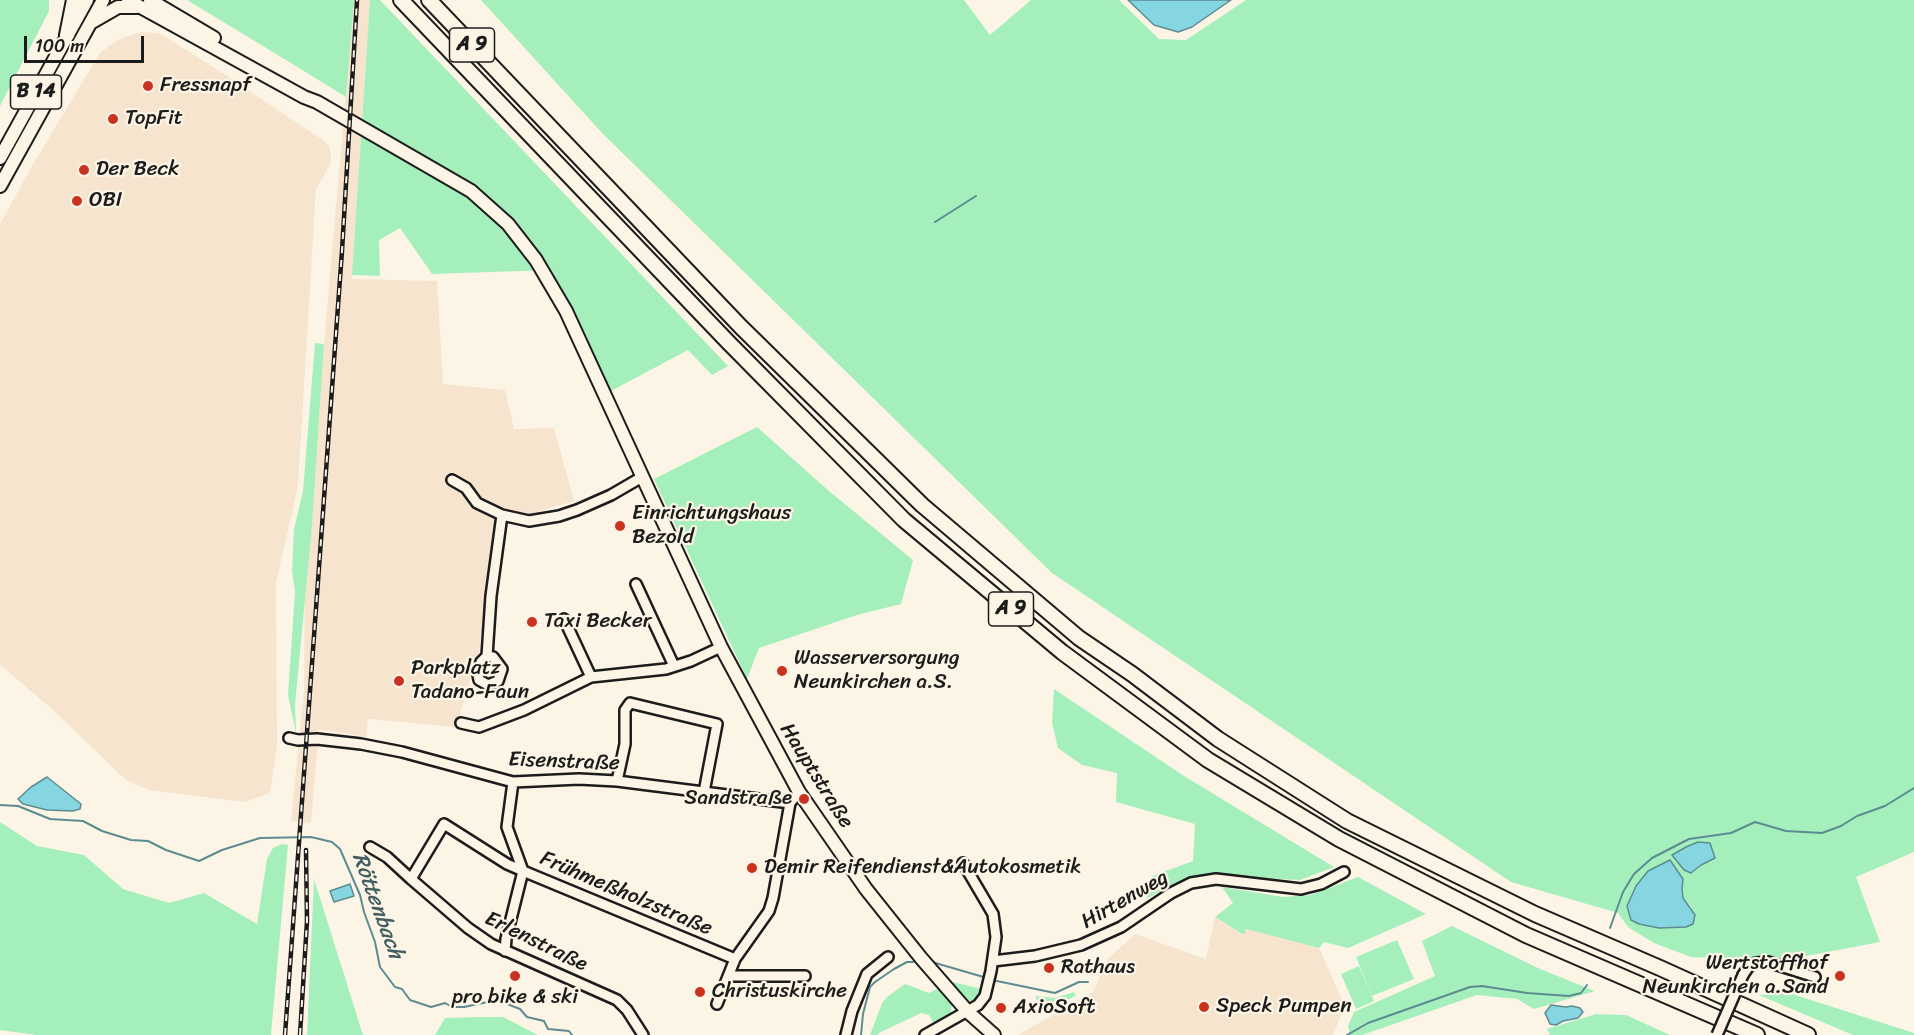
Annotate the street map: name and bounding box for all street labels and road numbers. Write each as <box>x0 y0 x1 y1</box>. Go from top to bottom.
road number: A 9 <box>450 28 494 62</box>
road number: B 14 <box>10 75 62 109</box>
road number: A 9 <box>988 592 1034 626</box>
street label: Hauptstraße <box>774 719 858 833</box>
street label: Eisenstraße <box>508 747 620 777</box>
street label: Frühmeßholzstraße <box>536 846 716 942</box>
street label: Hirtenweg <box>1077 865 1173 935</box>
street label: Erlenstraße <box>481 906 591 978</box>

